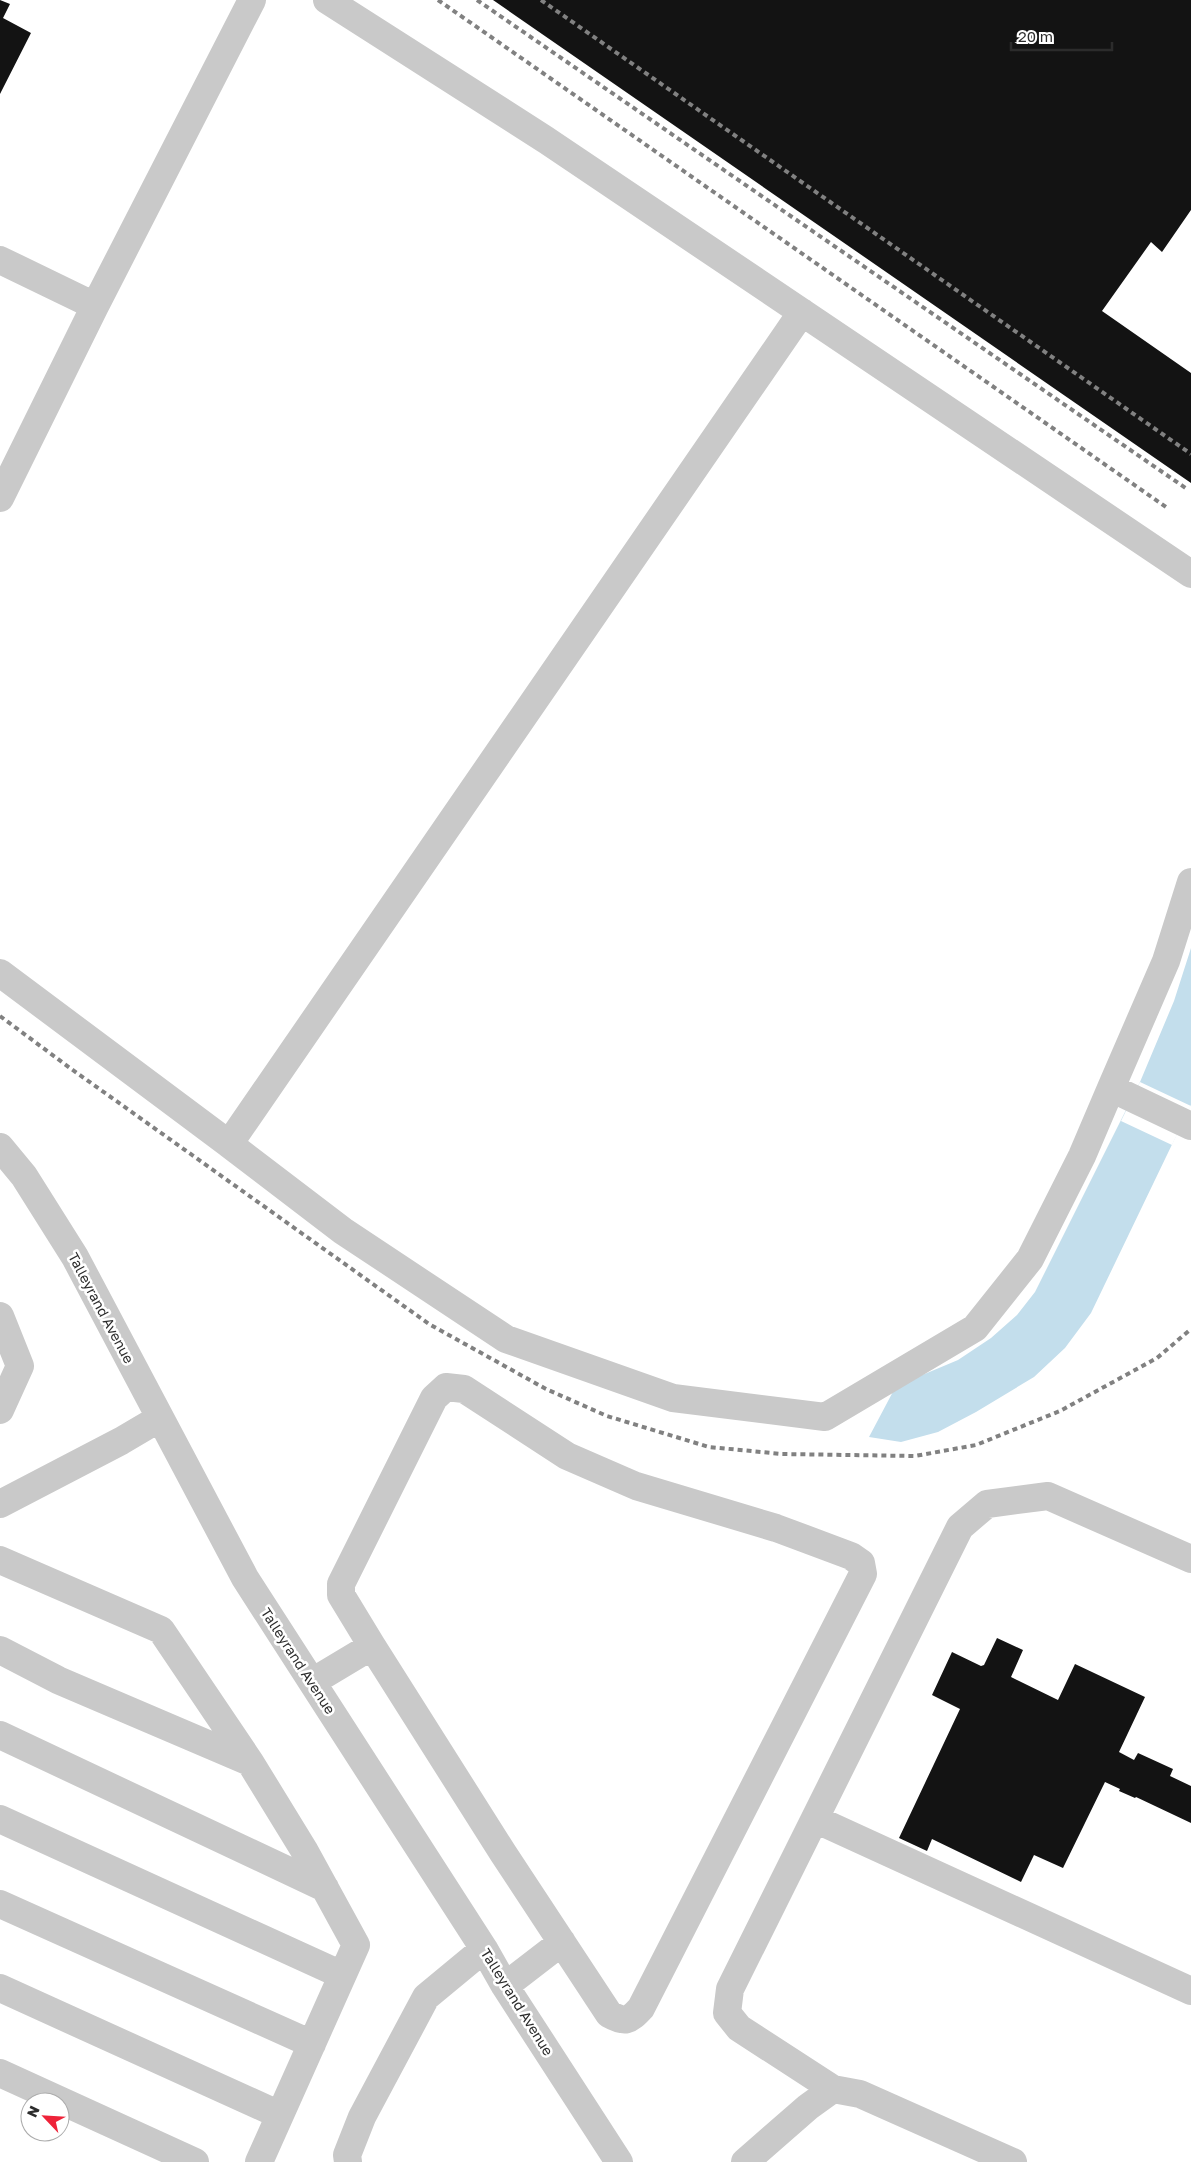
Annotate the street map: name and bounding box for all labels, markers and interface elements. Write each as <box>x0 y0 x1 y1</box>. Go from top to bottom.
scale bar <box>1011 20 1112 52</box>
text: 20 m <box>1018 27 1053 45</box>
street label: Talleyrand Avenue <box>65 1249 138 1366</box>
street label: Talleyrand Avenue <box>258 1604 339 1717</box>
street label: Talleyrand Avenue <box>478 1945 557 2058</box>
north arrow <box>20 2092 70 2142</box>
text: N <box>23 2103 43 2120</box>

